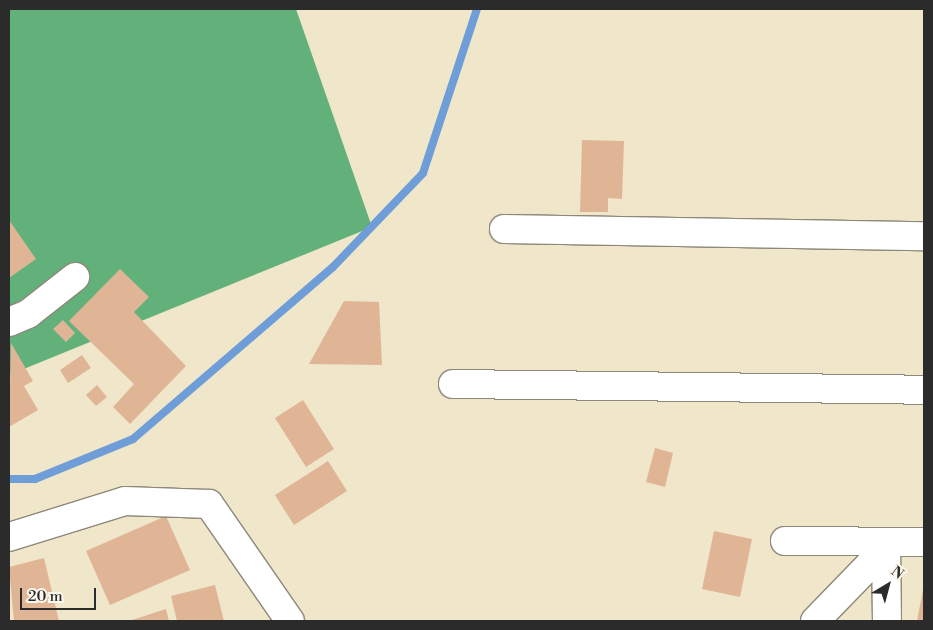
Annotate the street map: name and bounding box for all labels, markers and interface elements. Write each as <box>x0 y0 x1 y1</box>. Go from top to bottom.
north arrow <box>863 560 913 610</box>
text: N <box>887 562 907 584</box>
scale bar <box>22 578 99 610</box>
text: 20 m <box>28 587 63 606</box>

